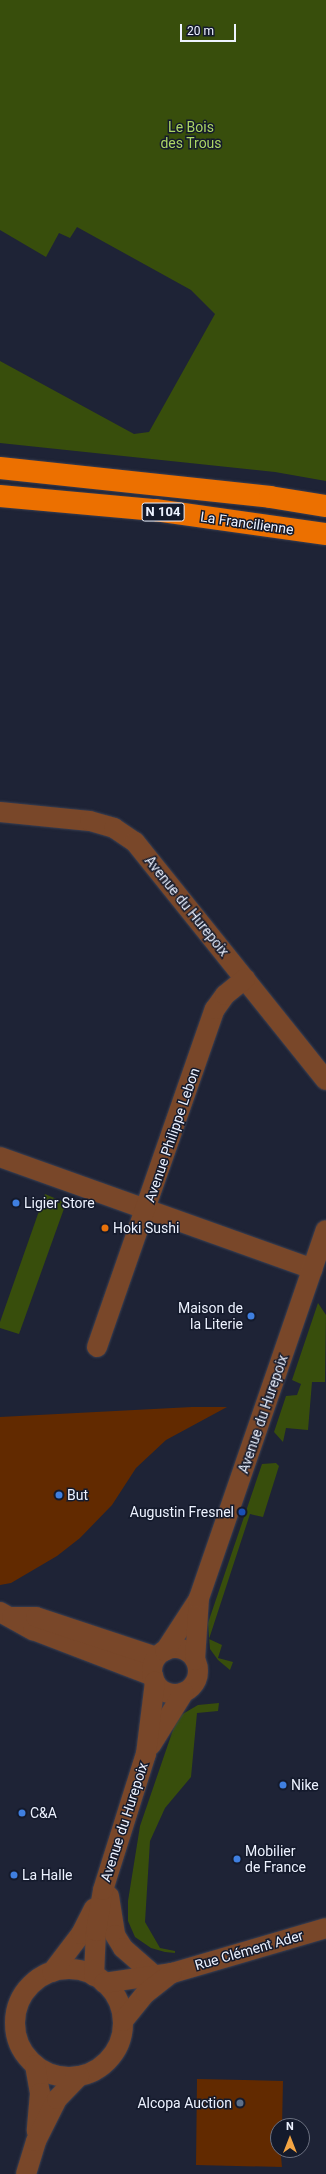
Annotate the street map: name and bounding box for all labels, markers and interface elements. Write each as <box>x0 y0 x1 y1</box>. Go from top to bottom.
scale bar <box>182 16 238 42</box>
text: 20 m <box>187 24 214 38</box>
park label: Le Bois des Trous <box>160 119 222 152</box>
road number: N 104 <box>141 501 185 523</box>
street label: La Francilienne <box>199 508 295 538</box>
street label: Avenue du Hurepoix <box>141 852 233 960</box>
street label: Avenue Philippe Lebon <box>141 1066 203 1204</box>
place label: Ligier Store <box>24 1195 95 1211</box>
marker: Ligier Store <box>11 1198 21 1208</box>
place label: Hoki Sushi <box>113 1220 179 1236</box>
marker: Hoki Sushi <box>100 1223 110 1233</box>
place label: Maison de la Literie <box>178 1300 243 1332</box>
marker: Maison de la Literie <box>246 1311 256 1321</box>
street label: Avenue du Hurepoix <box>235 1353 291 1475</box>
place label: But <box>67 1487 88 1503</box>
marker: But <box>54 1490 64 1500</box>
place label: Augustin Fresnel <box>130 1504 234 1520</box>
marker: Augustin Fresnel <box>237 1507 247 1517</box>
street label: Avenue du Hurepoix <box>97 1760 151 1884</box>
place label: Nike <box>291 1777 319 1793</box>
marker: Nike <box>278 1780 288 1790</box>
place label: C&A <box>30 1805 57 1821</box>
marker: C&A <box>17 1808 27 1818</box>
place label: Mobilier de France <box>245 1843 306 1876</box>
marker: Mobilier de France <box>232 1854 242 1864</box>
place label: La Halle <box>22 1867 72 1883</box>
marker: La Halle <box>9 1870 19 1880</box>
street label: Rue Clément Ader <box>193 1927 305 1973</box>
place label: Alcopa Auction <box>137 2095 232 2111</box>
marker: Alcopa Auction <box>235 2098 245 2108</box>
north arrow <box>270 2118 310 2158</box>
text: N <box>286 2120 294 2133</box>

